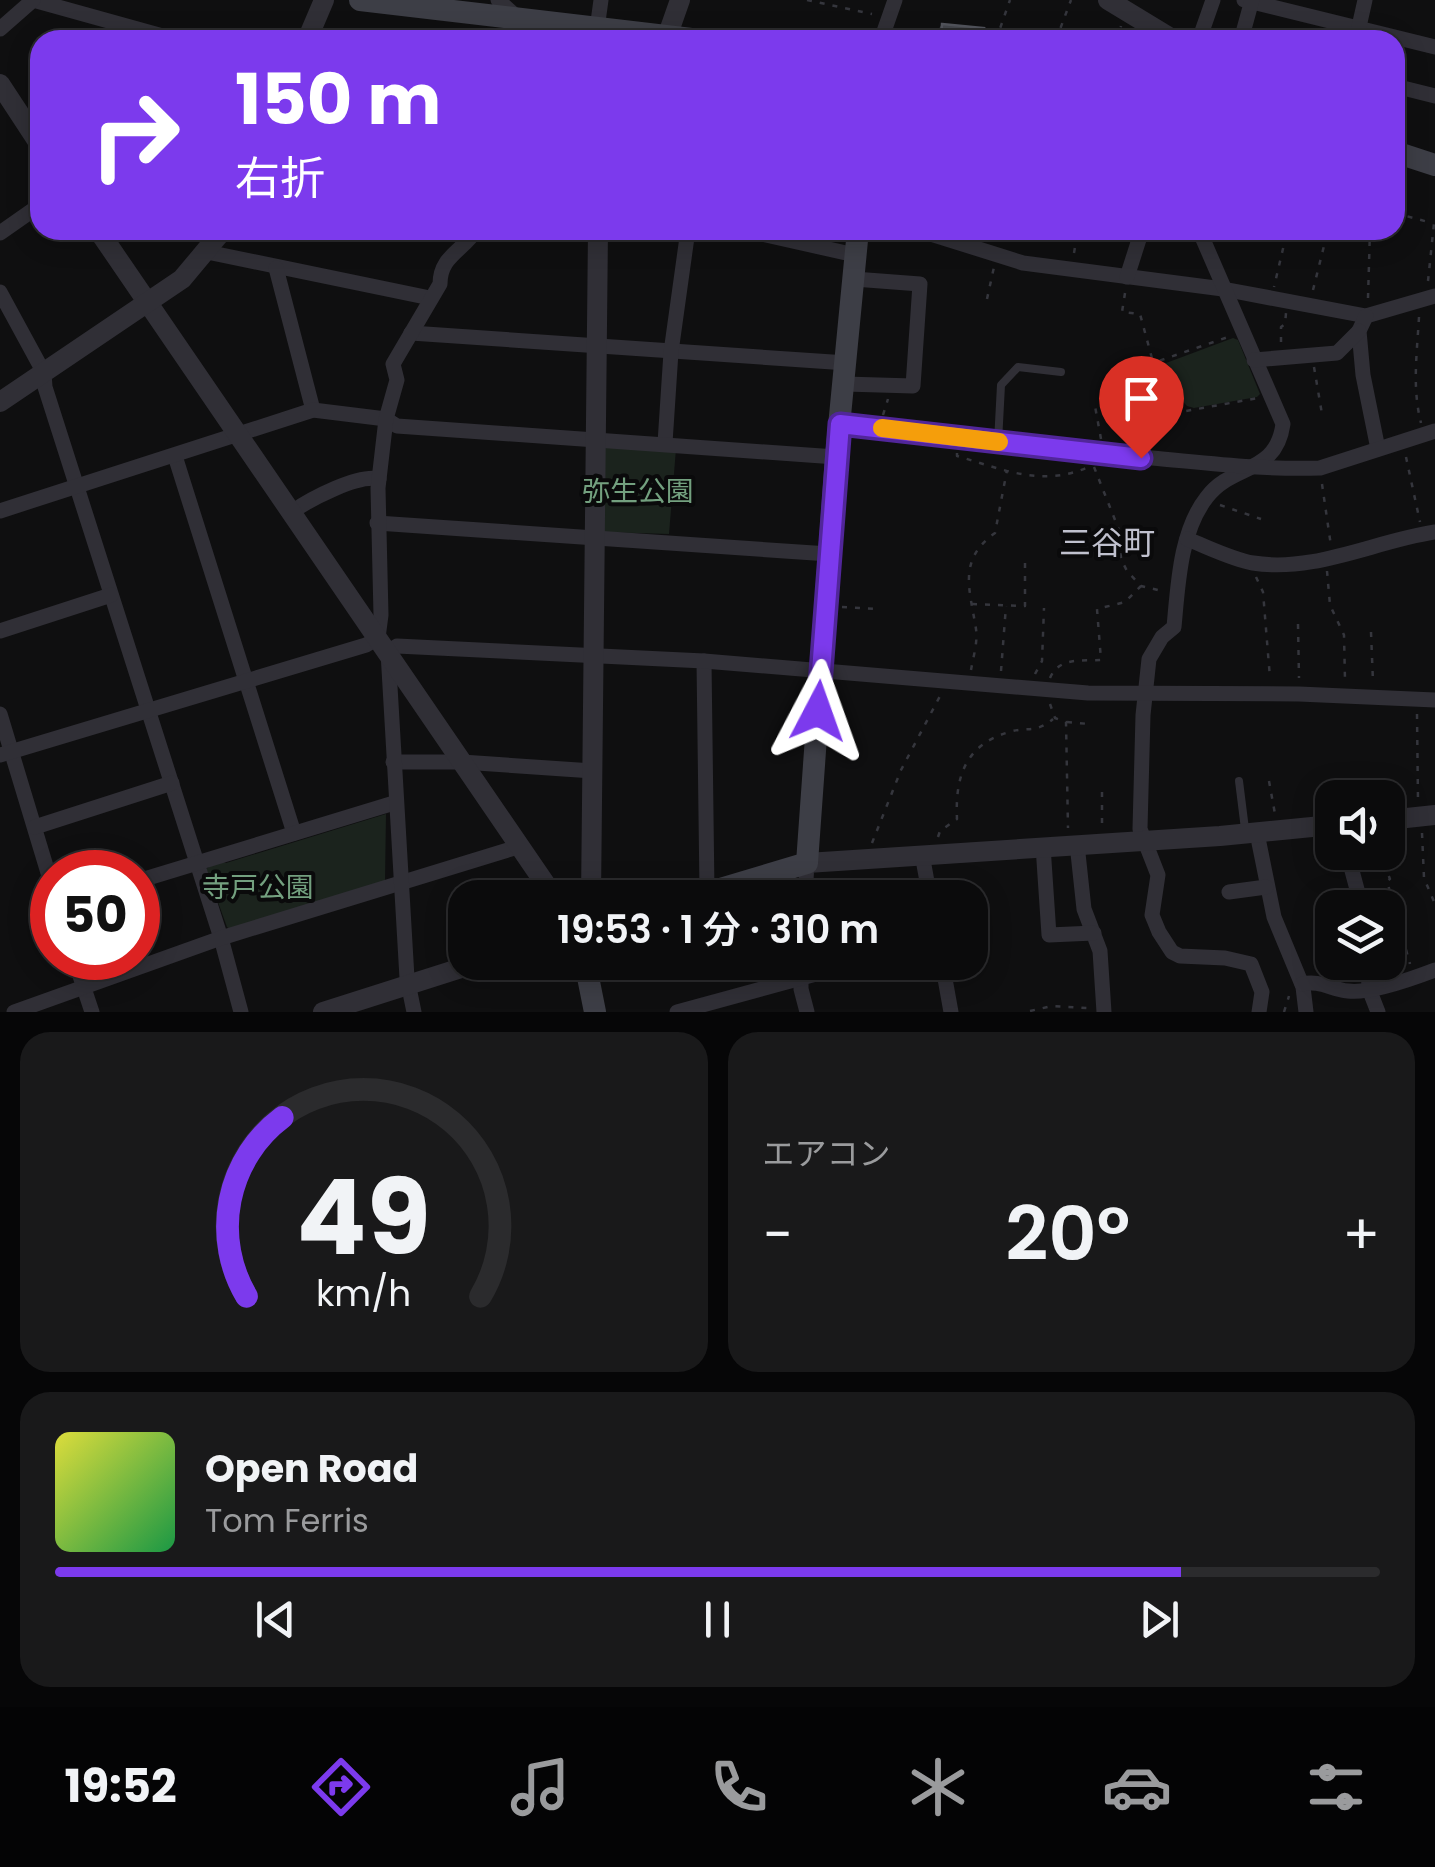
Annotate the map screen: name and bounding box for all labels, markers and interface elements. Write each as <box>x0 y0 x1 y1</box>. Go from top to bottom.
text: 150 m <box>235 50 441 149</box>
icon: right <box>70 70 200 200</box>
text: 右折 <box>235 147 325 210</box>
pin <box>1099 356 1184 459</box>
icon: arrive <box>1114 371 1169 426</box>
park label: 弥生公園 <box>582 472 694 511</box>
district label: 三谷町 <box>1059 520 1155 565</box>
position arrow <box>766 659 870 763</box>
map controls <box>1315 780 1405 980</box>
button: sound <box>1315 780 1405 870</box>
speed limit sign: 50 <box>30 850 160 980</box>
park label: 寺戸公園 <box>202 868 314 907</box>
button: layers <box>1315 890 1405 980</box>
text: 19:53 · 1 分 · 310 m <box>557 903 879 956</box>
text: エアコン <box>763 1131 891 1176</box>
text: 49 <box>297 1145 431 1290</box>
text: 20° <box>1005 1181 1130 1286</box>
text: − <box>763 1196 793 1273</box>
text: + <box>1342 1196 1380 1273</box>
text: km/h <box>316 1268 411 1319</box>
text: Open Road <box>205 1442 418 1495</box>
text: Tom Ferris <box>205 1498 369 1543</box>
icon: previous <box>248 1592 303 1647</box>
icon: pause <box>690 1592 745 1647</box>
icon: next <box>1132 1592 1187 1647</box>
icon: directions <box>306 1752 376 1822</box>
icon: music <box>505 1752 575 1822</box>
icon: phone <box>704 1752 774 1822</box>
icon: climate <box>903 1752 973 1822</box>
icon: car <box>1102 1752 1172 1822</box>
icon: filters <box>1301 1752 1371 1822</box>
text: 19:52 <box>64 1755 177 1818</box>

